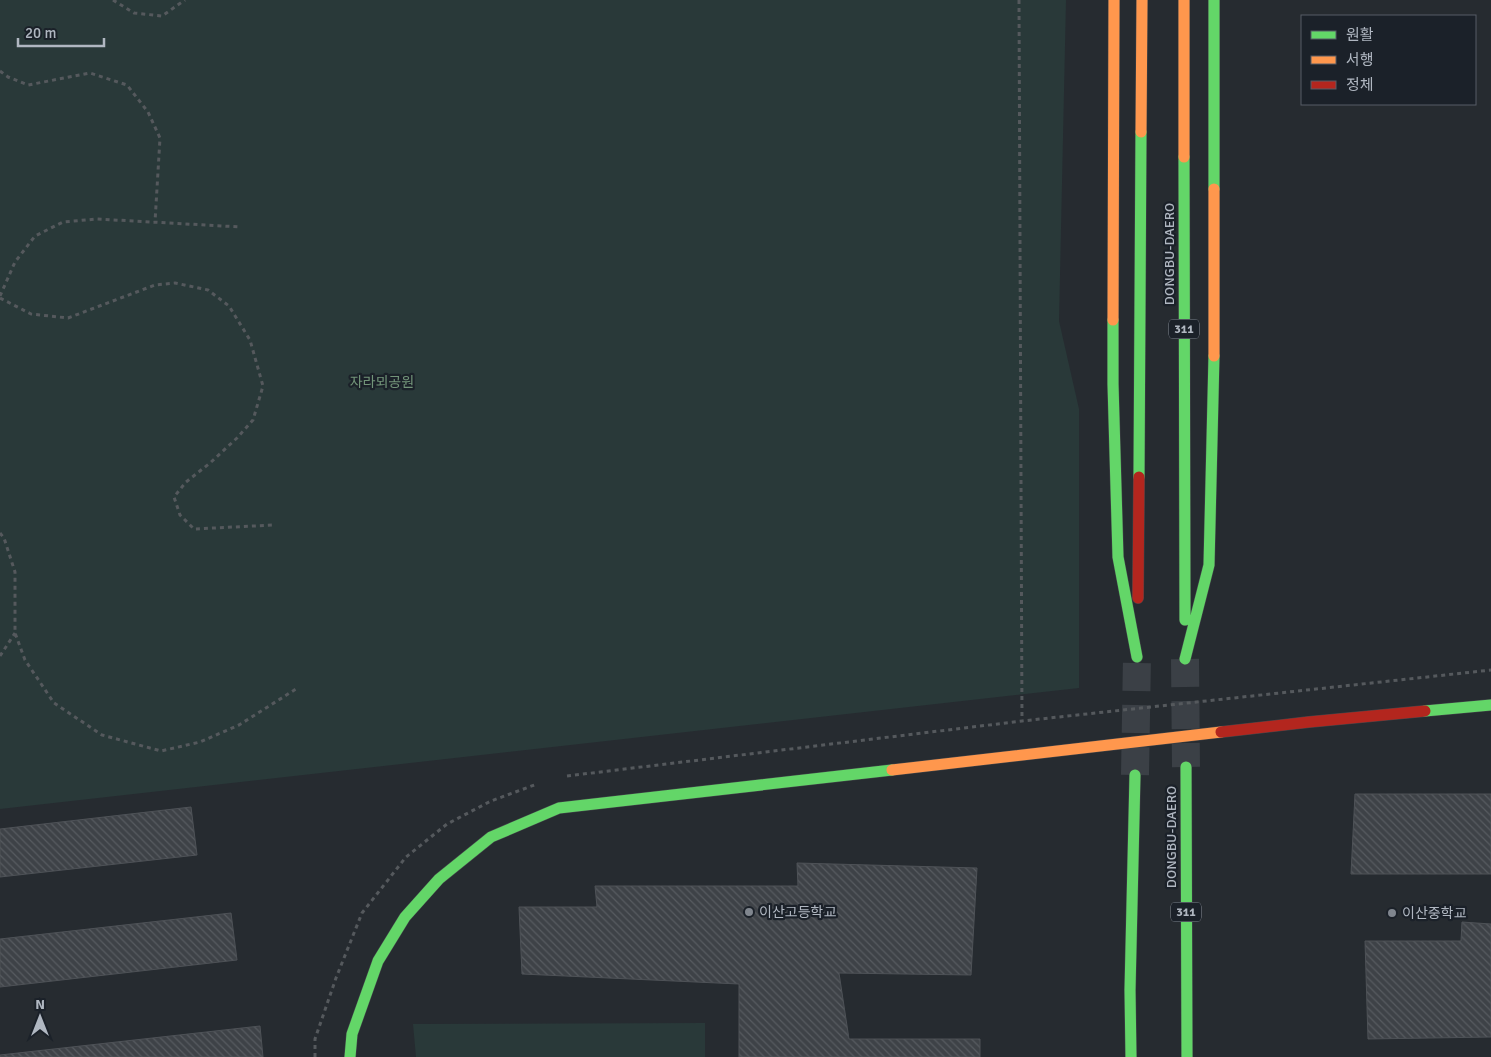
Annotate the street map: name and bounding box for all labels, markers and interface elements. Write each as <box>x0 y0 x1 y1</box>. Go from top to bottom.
scale bar <box>18 15 104 47</box>
legend <box>1301 15 1476 105</box>
text: 20 m <box>25 24 56 42</box>
text: 원활 <box>1346 26 1374 44</box>
text: 서행 <box>1346 51 1374 69</box>
text: 정체 <box>1346 76 1374 94</box>
street label: DONGBU-DAERO <box>1161 203 1178 305</box>
road number: 311 <box>1169 320 1199 338</box>
park label: 자라뫼공원 <box>350 374 414 391</box>
street label: DONGBU-DAERO <box>1163 786 1180 888</box>
road number: 311 <box>1171 902 1201 922</box>
place label: 이산고등학교 <box>759 904 836 921</box>
place label: 이산중학교 <box>1402 905 1467 922</box>
marker: 이산고등학교 <box>743 906 755 918</box>
marker: 이산중학교 <box>1386 907 1398 919</box>
north arrow <box>15 992 65 1042</box>
text: N <box>35 996 45 1013</box>

